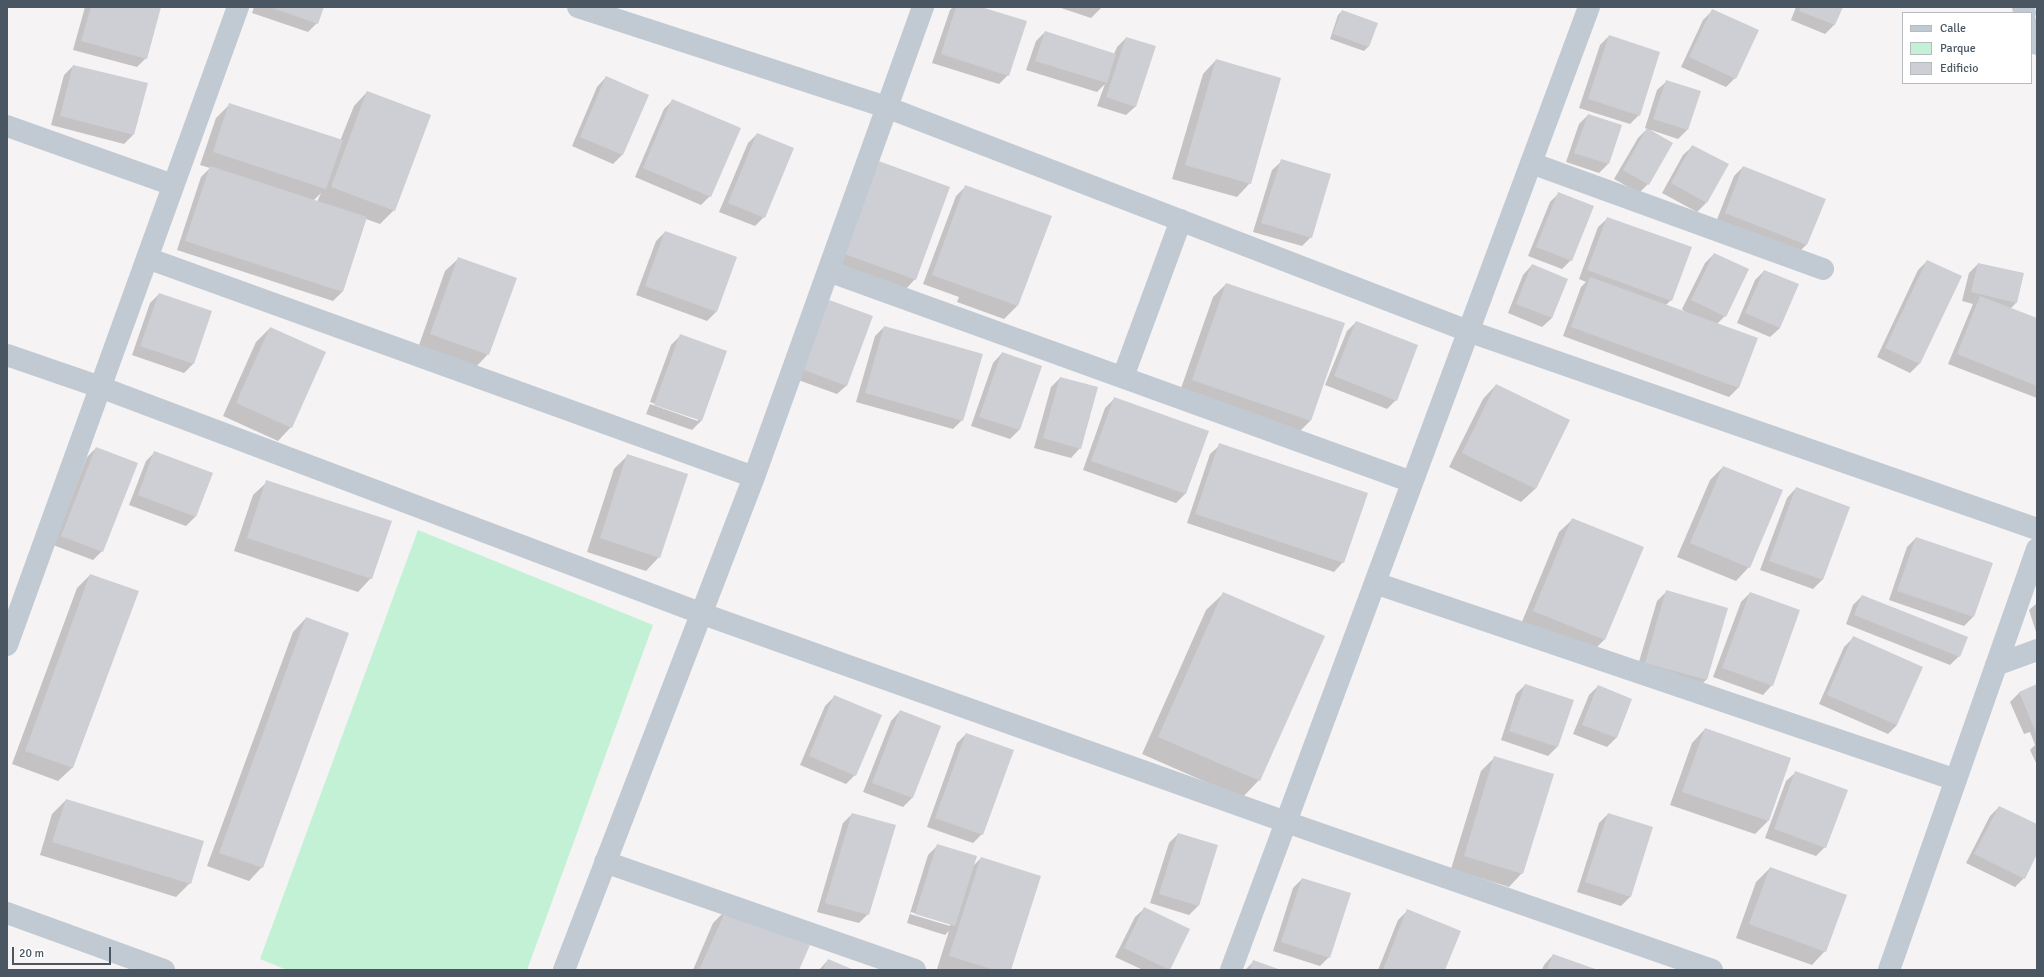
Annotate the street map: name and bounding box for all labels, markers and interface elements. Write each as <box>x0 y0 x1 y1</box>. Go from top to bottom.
legend <box>1902 12 2032 84</box>
text: Calle <box>1940 21 1966 36</box>
text: Parque <box>1940 41 1976 56</box>
text: Edificio <box>1940 61 1978 76</box>
scale bar <box>14 939 113 965</box>
text: 20 m <box>19 946 44 961</box>

